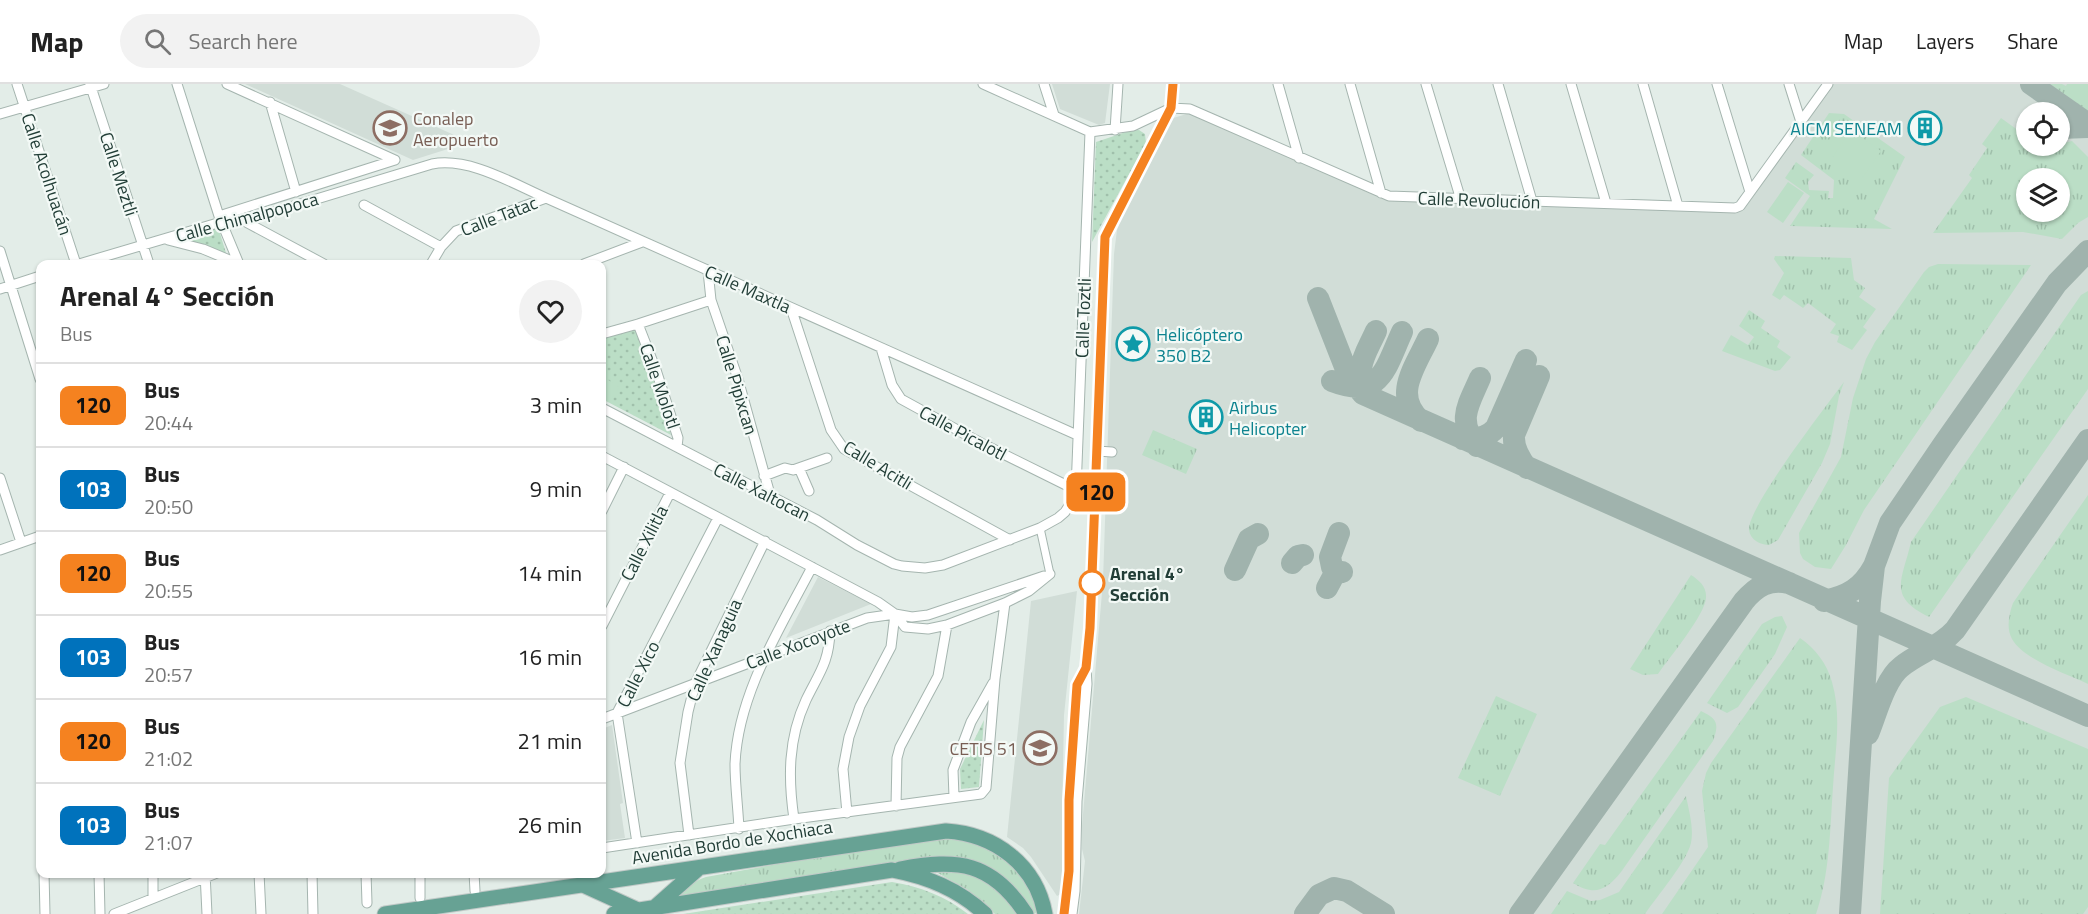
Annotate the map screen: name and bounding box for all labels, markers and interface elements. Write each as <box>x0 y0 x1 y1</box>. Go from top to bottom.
search box <box>120 14 540 68</box>
text: Map <box>30 20 84 63</box>
text: Search here <box>189 24 298 58</box>
icon: search <box>141 25 174 58</box>
text: Map <box>1844 25 1883 57</box>
text: Layers <box>1916 25 1974 57</box>
text: Share <box>2007 25 2058 57</box>
map controls <box>2016 102 2070 222</box>
button: locate <box>2016 102 2070 156</box>
place label: Conalep Aeropuerto <box>413 105 498 153</box>
street label: Calle Acolhuacán <box>15 109 79 239</box>
school or university icon: Conalep Aeropuerto <box>372 110 408 146</box>
building icon: AICM SENEAM <box>1907 110 1943 146</box>
place label: AICM SENEAM <box>1790 115 1902 142</box>
street label: Calle Meztli <box>93 129 145 219</box>
button: layers <box>2016 168 2070 222</box>
street label: Calle Revolución <box>1417 184 1541 216</box>
street label: Calle Chimalpopoca <box>173 185 321 249</box>
street label: Calle Tatac <box>457 189 541 243</box>
street label: Calle Maxtla <box>701 258 795 320</box>
text: Arenal 4° Sección <box>60 274 275 317</box>
street label: Calle Toztli <box>1068 278 1098 358</box>
button: heart <box>519 280 582 343</box>
text: Bus <box>60 318 92 349</box>
place label: Helicóptero 350 B2 <box>1156 321 1243 369</box>
place icon: Helicóptero 350 B2 <box>1115 326 1151 362</box>
street label: Calle Pipixcan <box>709 332 765 438</box>
street label: Calle Molotl <box>633 340 687 432</box>
text: Bus <box>144 373 180 407</box>
text: 3 min <box>530 388 582 422</box>
text: 120 <box>75 389 111 421</box>
place label: Airbus Helicopter <box>1229 394 1307 442</box>
street label: Calle Picalotl <box>914 399 1012 467</box>
building icon: Airbus Helicopter <box>1188 399 1224 435</box>
text: 20:44 <box>144 407 193 438</box>
street label: Calle Acitli <box>838 434 918 496</box>
street label: Calle Xaltocan <box>709 456 815 528</box>
text: Bus <box>144 457 180 491</box>
text: 9 min <box>530 472 582 506</box>
line badge: 120 <box>1062 472 1130 512</box>
text: 103 <box>75 473 111 505</box>
text: 120 <box>1078 476 1114 508</box>
text: 20:50 <box>144 491 193 522</box>
street label: Calle Xilitla <box>613 500 675 586</box>
text: Bus <box>144 541 180 575</box>
text: 14 min <box>517 556 582 590</box>
text: 120 <box>75 557 111 589</box>
place label: Arenal 4° Sección <box>1110 560 1185 608</box>
marker: Arenal 4° Sección <box>1079 570 1105 596</box>
text: 20:55 <box>144 575 193 606</box>
street label: Calle Xanaguia <box>679 594 749 706</box>
street label: Calle Xocoyote <box>742 612 854 676</box>
text: Bus <box>144 625 180 659</box>
street label: Calle Xico <box>610 636 666 712</box>
text: 16 min <box>517 640 582 674</box>
text: 103 <box>75 641 111 673</box>
text: 20:57 <box>144 659 193 690</box>
text: Bus <box>144 709 180 743</box>
text: 21 min <box>517 724 582 758</box>
text: 120 <box>75 725 111 757</box>
school or university icon: CETIS 51 <box>1022 730 1058 766</box>
place label: CETIS 51 <box>949 735 1017 762</box>
text: 21:02 <box>144 743 193 774</box>
text: Bus <box>144 793 180 827</box>
text: 26 min <box>517 808 582 842</box>
text: 103 <box>75 809 111 841</box>
street label: Avenida Bordo de Xochiaca <box>630 813 834 871</box>
text: 21:07 <box>144 827 193 858</box>

